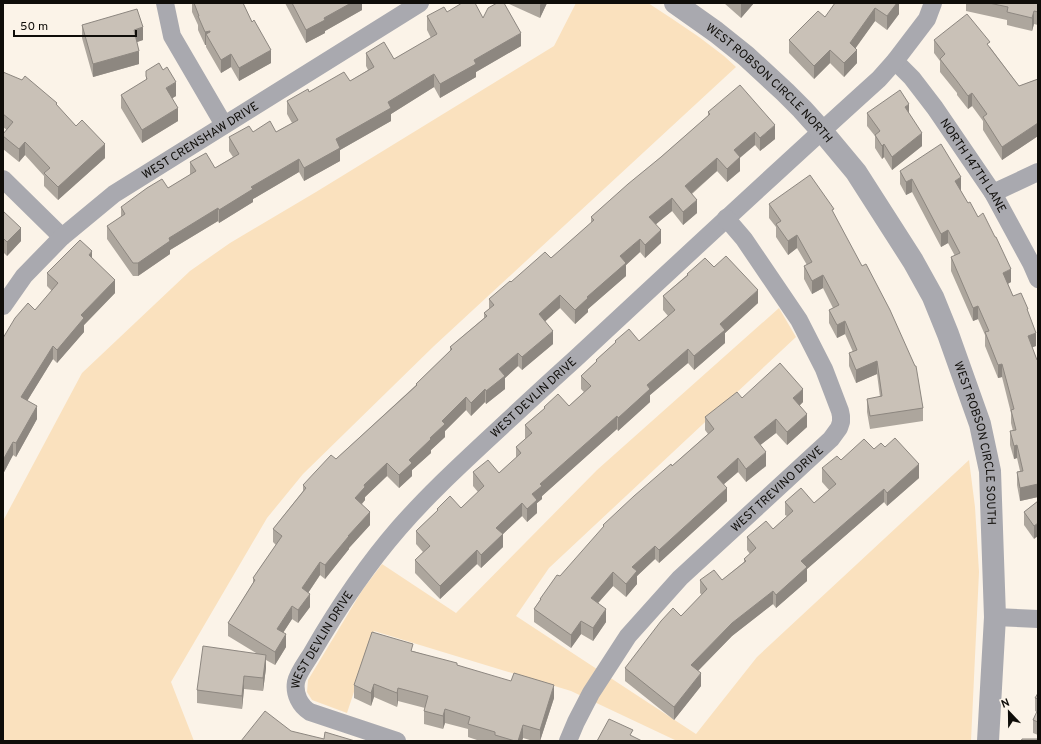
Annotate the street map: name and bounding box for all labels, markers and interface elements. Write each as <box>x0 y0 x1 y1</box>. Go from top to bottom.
scale bar <box>14 12 136 38</box>
text: 50 m <box>20 19 48 35</box>
street label: WEST ROBSON CIRCLE NORTH <box>702 20 836 147</box>
street label: WEST CRENSHAW DRIVE <box>139 99 262 184</box>
street label: NORTH 147TH LANE <box>936 116 1009 216</box>
street label: WEST DEVLIN DRIVE <box>487 354 581 442</box>
street label: WEST ROBSON CIRCLE SOUTH <box>949 359 999 525</box>
street label: WEST TREVINO DRIVE <box>728 443 827 536</box>
street label: WEST DEVLIN DRIVE <box>288 588 357 690</box>
north arrow <box>989 692 1029 732</box>
text: N <box>999 696 1012 712</box>

